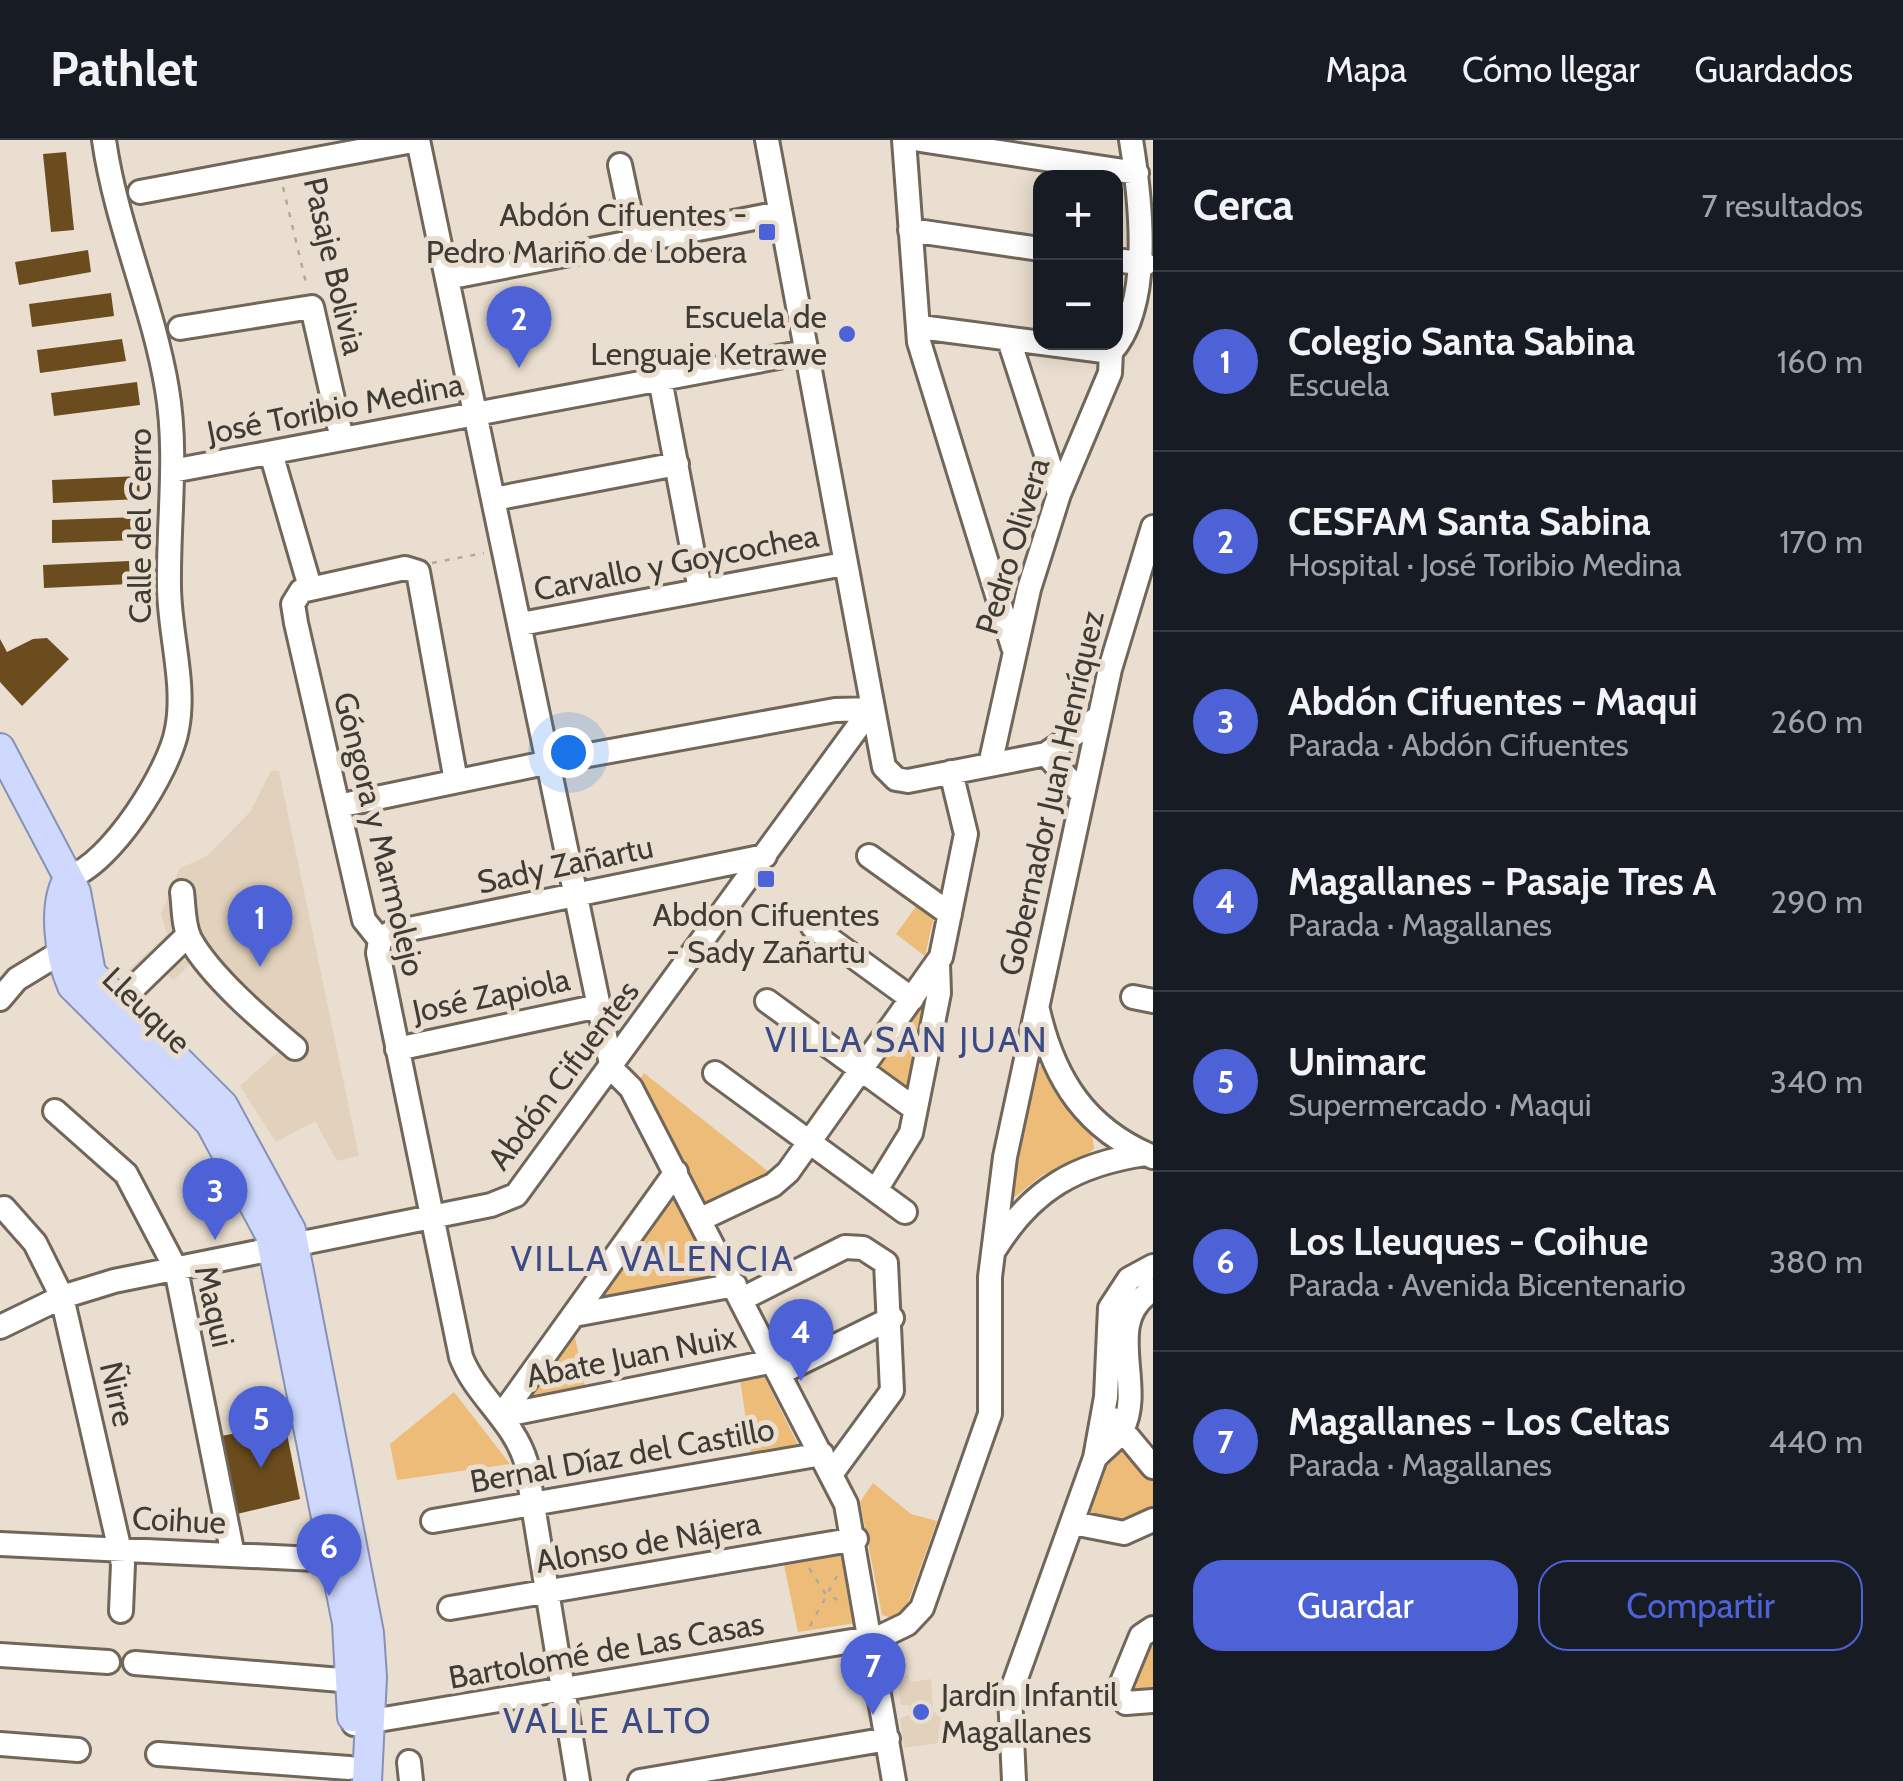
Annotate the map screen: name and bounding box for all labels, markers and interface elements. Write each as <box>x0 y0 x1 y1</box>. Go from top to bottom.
text: Pathlet <box>50 40 198 98</box>
text: Mapa <box>1326 48 1407 91</box>
text: Cómo llegar <box>1462 48 1640 91</box>
text: Guardados <box>1695 48 1853 91</box>
map controls <box>1033 170 1123 350</box>
button: + <box>1033 170 1123 260</box>
street label: Pasaje Bolivia <box>296 173 375 359</box>
text: Cerca <box>1193 179 1293 231</box>
text: 7 resultados <box>1701 186 1863 225</box>
place label: Abdón Cifuentes - Pedro Mariño de Lobera <box>426 195 748 271</box>
marker: Abdón Cifuentes - Pedro Mariño de Lobera <box>756 221 778 243</box>
button: − <box>1033 260 1123 350</box>
pin: 2 <box>486 286 552 368</box>
place label: Escuela de Lenguaje Ketrawe <box>590 297 827 373</box>
text: Colegio Santa Sabina <box>1288 318 1635 365</box>
marker: Escuela de Lenguaje Ketrawe <box>836 323 858 345</box>
text: 1 <box>1220 342 1231 381</box>
text: 160 m <box>1777 342 1863 381</box>
street label: José Toribio Medina <box>203 364 467 452</box>
text: Escuela <box>1288 365 1389 404</box>
street label: Calle del Cerro <box>120 428 159 624</box>
street label: Pedro Olivera <box>967 452 1057 639</box>
text: CESFAM Santa Sabina <box>1288 498 1651 545</box>
street label: Carvallo y Goycochea <box>530 515 822 609</box>
text: 2 <box>1217 522 1234 561</box>
text: 170 m <box>1779 522 1863 561</box>
text: Hospital · José Toribio Medina <box>1288 545 1682 584</box>
street label: Gobernador Juan Henríquez <box>990 607 1112 979</box>
text: Abdón Cifuentes - Maqui <box>1288 678 1698 725</box>
street label: Góngora y Marmolejo <box>326 688 434 980</box>
text: 3 <box>1217 702 1234 741</box>
text: 260 m <box>1770 702 1863 741</box>
text: Parada · Abdón Cifuentes <box>1288 725 1629 764</box>
your location <box>543 727 594 778</box>
street label: Sady Zañartu <box>474 826 656 902</box>
text: Magallanes - Pasaje Tres A <box>1288 858 1716 905</box>
marker: Abdon Cifuentes - Sady Zañartu <box>755 868 777 890</box>
text: 4 <box>1216 882 1235 921</box>
text: 290 m <box>1770 882 1863 921</box>
pin: 1 <box>228 884 292 967</box>
place label: Abdon Cifuentes - Sady Zañartu <box>652 895 880 971</box>
text: Parada · Magallanes <box>1288 905 1552 944</box>
street label: Lleuque <box>95 959 199 1061</box>
street label: José Zapiola <box>408 959 574 1031</box>
street label: Abdón Cifuentes <box>479 973 647 1177</box>
district label: VILLA SAN JUAN <box>765 1018 1049 1061</box>
text: Unimarc <box>1288 1038 1426 1085</box>
text: 5 <box>1217 1062 1234 1101</box>
text: 340 m <box>1770 1062 1863 1101</box>
text: Supermercado · Maqui <box>1288 1085 1592 1124</box>
pin: 3 <box>182 1158 248 1240</box>
text: Los Lleuques - Coihue <box>1288 1218 1648 1265</box>
district label: VILLA VALENCIA <box>511 1237 795 1280</box>
text: 6 <box>1217 1242 1234 1281</box>
text: 380 m <box>1769 1242 1863 1281</box>
street label: Maqui <box>187 1261 243 1351</box>
text: Parada · Avenida Bicentenario <box>1288 1265 1686 1304</box>
pin: 4 <box>768 1298 834 1381</box>
street label: Abate Juan Nuix <box>523 1317 739 1395</box>
street label: Ñirre <box>92 1358 144 1430</box>
pin: 5 <box>228 1386 294 1468</box>
text: Magallanes - Los Celtas <box>1288 1398 1670 1445</box>
street label: Bernal Díaz del Castillo <box>467 1409 777 1501</box>
text: 7 <box>1217 1422 1234 1461</box>
text: 440 m <box>1768 1422 1863 1461</box>
text: Parada · Magallanes <box>1288 1445 1552 1484</box>
street label: Coihue <box>131 1498 227 1542</box>
street label: Alonso de Nájera <box>532 1503 764 1581</box>
pin: 6 <box>296 1514 362 1596</box>
button: Guardar <box>1193 1560 1518 1651</box>
button: Compartir <box>1538 1560 1863 1651</box>
street label: Bartolomé de Las Casas <box>445 1603 767 1697</box>
pin: 7 <box>840 1632 906 1715</box>
place label: Jardín Infantil Magallanes <box>940 1675 1118 1751</box>
district label: VALLE ALTO <box>503 1699 713 1742</box>
marker: Jardín Infantil Magallanes <box>910 1701 932 1723</box>

